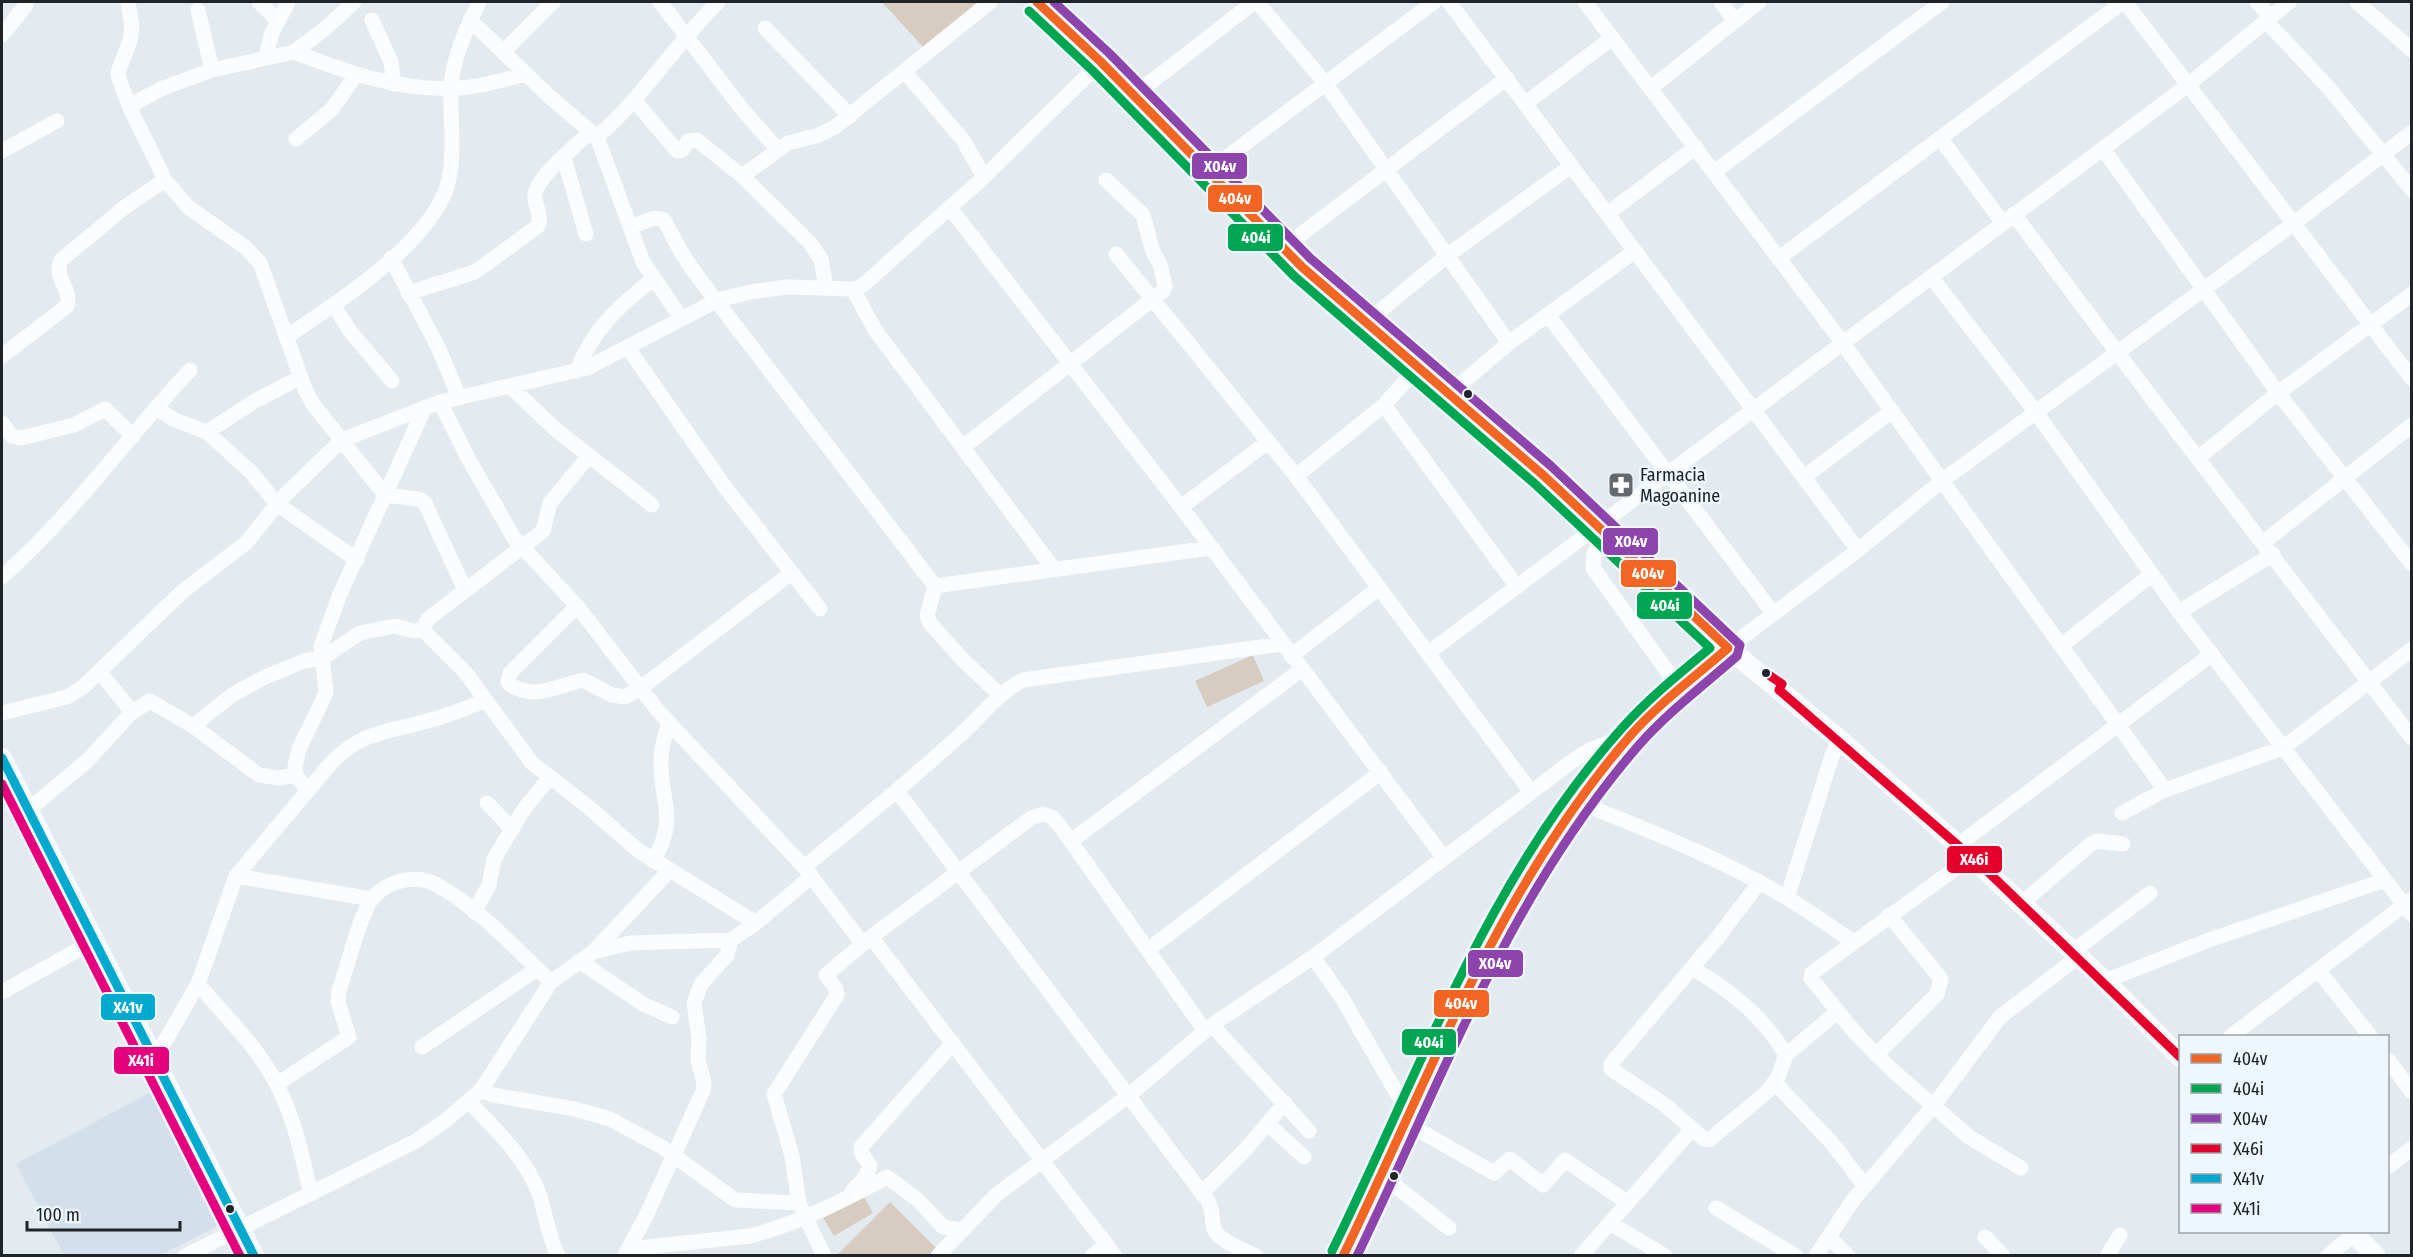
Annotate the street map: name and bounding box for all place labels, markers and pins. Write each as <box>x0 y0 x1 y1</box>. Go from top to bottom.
unlabelled marker <box>1462 388 1474 400</box>
place label: Farmacia Magoanine <box>1640 464 1720 507</box>
pharmacy icon: Farmacia Magoanine <box>1606 470 1636 500</box>
unlabelled marker <box>1760 667 1772 679</box>
unlabelled marker <box>1388 1170 1400 1182</box>
unlabelled marker <box>224 1203 236 1215</box>

